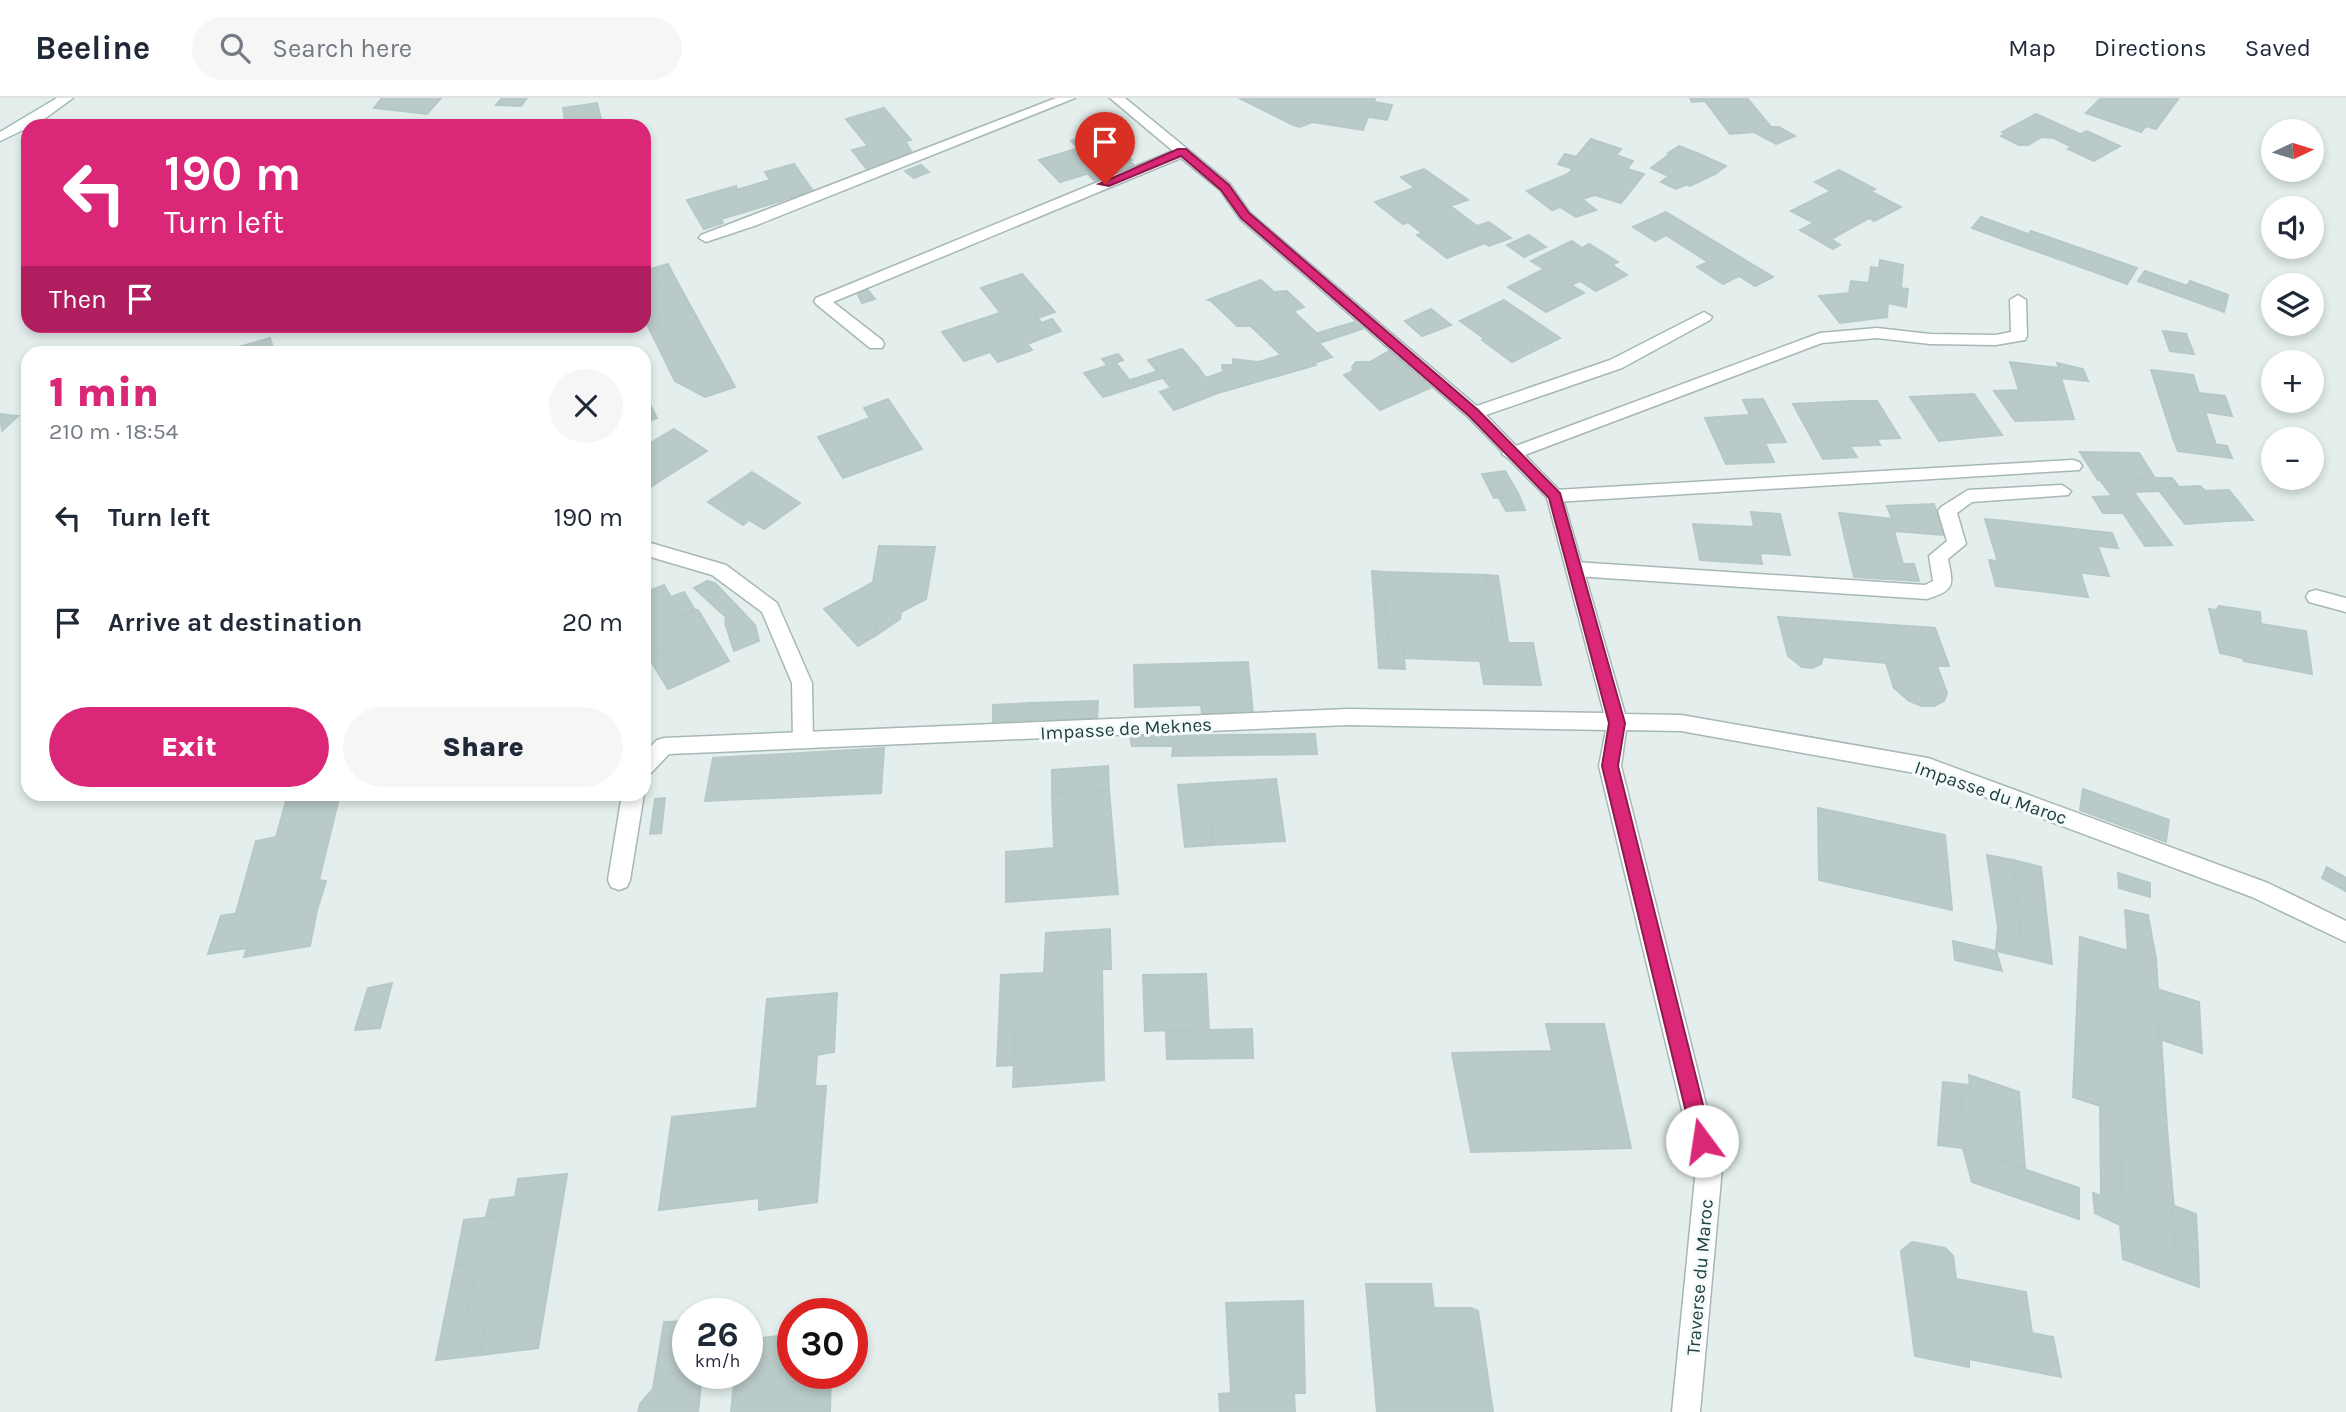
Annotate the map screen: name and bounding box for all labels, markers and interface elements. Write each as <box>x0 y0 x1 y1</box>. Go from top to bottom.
search box <box>192 17 682 80</box>
text: Beeline <box>35 29 150 67</box>
icon: search <box>216 29 254 67</box>
text: Search here <box>272 33 412 64</box>
text: Map <box>2008 34 2056 62</box>
text: Directions <box>2094 34 2207 62</box>
text: Saved <box>2245 34 2311 62</box>
pin <box>1075 112 1135 184</box>
north arrow <box>2261 119 2324 182</box>
map controls <box>2261 119 2324 490</box>
icon: arrive <box>1086 123 1124 161</box>
text: 190 m <box>164 145 301 202</box>
icon: left <box>49 147 140 238</box>
button: sound <box>2261 196 2324 259</box>
text: Turn left <box>164 204 284 241</box>
button: layers <box>2261 273 2324 336</box>
icon: arrive <box>121 280 159 318</box>
text: Then <box>49 284 107 315</box>
button: + <box>2261 350 2324 413</box>
text: 1 min <box>49 367 159 417</box>
button: close <box>549 369 623 443</box>
text: 210 m · 18:54 <box>49 418 178 445</box>
button: − <box>2261 427 2324 490</box>
icon: left <box>49 499 87 537</box>
text: Turn left <box>108 502 210 533</box>
text: 190 m <box>553 502 623 533</box>
icon: arrive <box>49 604 87 642</box>
text: Arrive at destination <box>108 607 362 638</box>
text: 20 m <box>562 607 623 638</box>
button: Exit <box>49 707 329 787</box>
button: Share <box>343 707 623 787</box>
street label: Impasse de Meknes <box>1039 714 1213 744</box>
street label: Impasse du Maroc <box>1912 757 2070 829</box>
position arrow <box>1665 1104 1739 1178</box>
street label: Traverse du Maroc <box>1682 1198 1718 1356</box>
speed limit sign: 30 <box>777 1298 868 1389</box>
text: 26 <box>696 1314 739 1355</box>
text: km/h <box>695 1350 740 1372</box>

